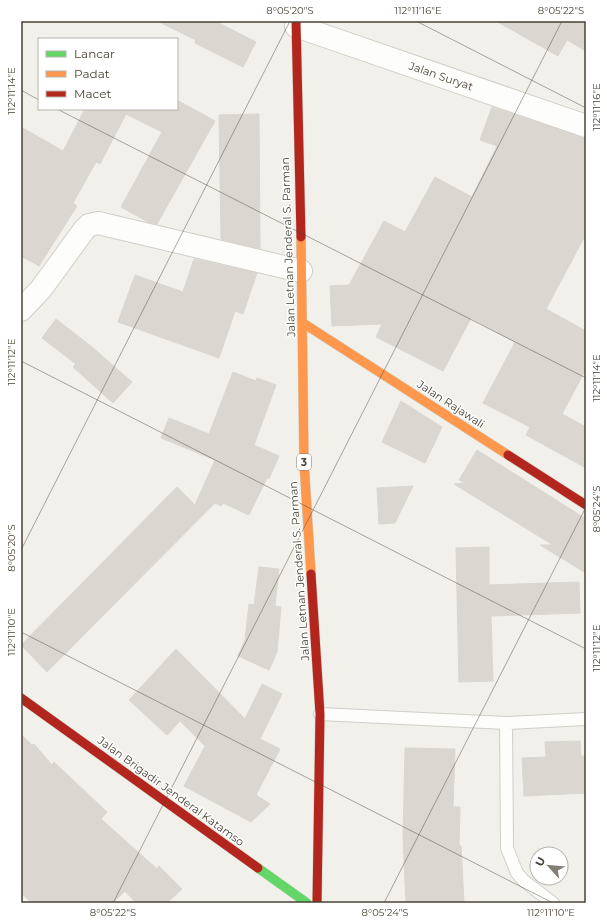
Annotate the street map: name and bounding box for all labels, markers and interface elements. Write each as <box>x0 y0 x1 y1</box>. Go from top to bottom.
text: 8°05'20"S <box>266 4 314 17</box>
text: 112°11'16"E <box>394 4 442 17</box>
text: 8°05'22"S <box>538 4 584 17</box>
legend <box>38 38 178 110</box>
text: Lancar <box>74 46 115 61</box>
street label: Jalan Suryat <box>406 58 475 94</box>
text: Padat <box>74 66 110 81</box>
text: 112°11'14"E <box>5 67 18 115</box>
text: 112°11'16"E <box>590 83 603 131</box>
text: Macet <box>74 86 111 101</box>
street label: Jalan Letnan Jenderal S. Parman <box>278 157 298 338</box>
text: 112°11'12"E <box>5 338 18 385</box>
text: 112°11'14"E <box>590 354 603 402</box>
street label: Jalan Rajawali <box>414 377 487 431</box>
road number: 3 <box>297 454 311 470</box>
street label: Jalan Letnan Jenderal S. Parman <box>286 481 312 662</box>
text: 8°05'24"S <box>590 486 603 532</box>
text: 8°05'20"S <box>5 524 18 572</box>
text: 112°11'10"E <box>5 608 18 656</box>
text: 112°11'12"E <box>590 624 603 671</box>
street label: Jalan Brigadir Jenderal Katamso <box>94 732 247 849</box>
north arrow <box>529 846 569 886</box>
text: U <box>532 854 548 869</box>
text: 8°05'22"S <box>90 906 136 919</box>
text: 8°05'24"S <box>362 906 408 919</box>
text: 112°11'10"E <box>527 906 575 919</box>

